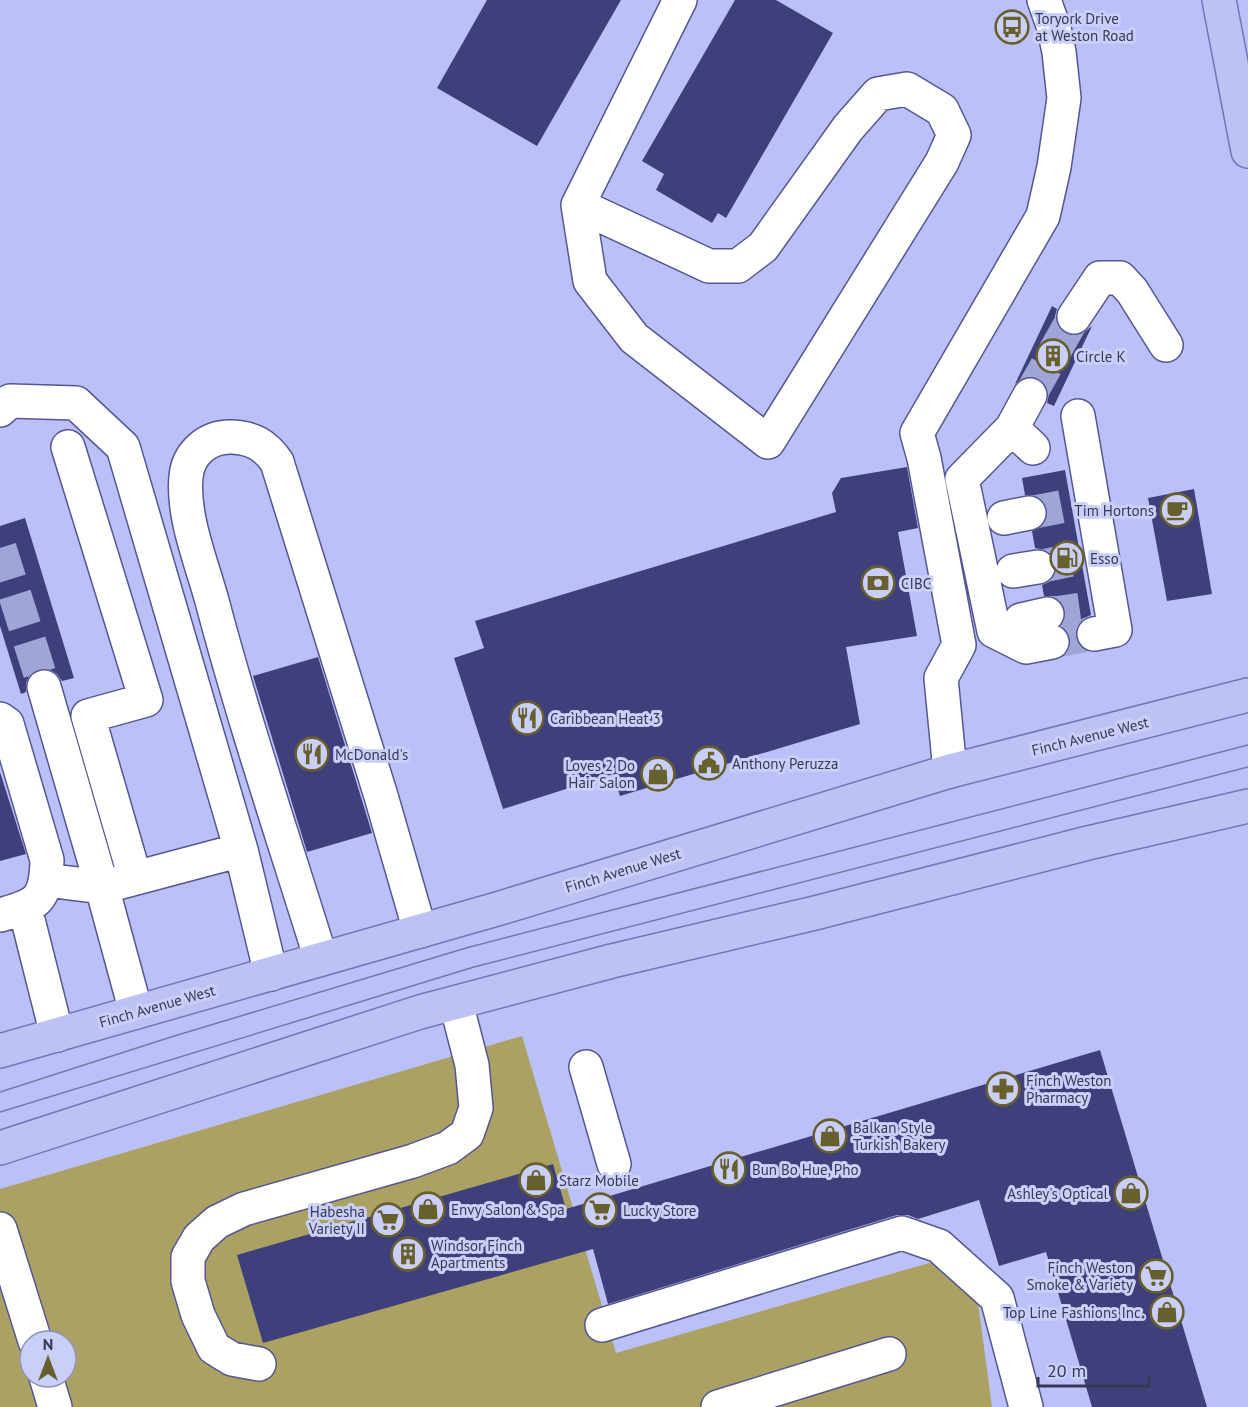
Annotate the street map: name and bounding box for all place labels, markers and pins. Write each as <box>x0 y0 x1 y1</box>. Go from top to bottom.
bus stop icon: Toryork Drive at Weston Road <box>994 9 1030 45</box>
place label: Toryork Drive at Weston Road <box>1035 9 1134 45</box>
building icon: Circle K <box>1035 338 1071 374</box>
place label: Circle K <box>1076 347 1126 366</box>
cafe icon: Tim Hortons <box>1159 492 1195 528</box>
place label: Tim Hortons <box>1074 501 1154 520</box>
fuel station icon: Esso <box>1049 540 1085 576</box>
place label: Esso <box>1090 549 1119 568</box>
bank icon: CIBC <box>860 565 896 601</box>
place label: CIBC <box>901 574 931 593</box>
restaurant icon: Caribbean Heat 3 <box>509 700 545 736</box>
place label: Caribbean Heat 3 <box>550 709 661 728</box>
restaurant icon: McDonald's <box>294 736 330 772</box>
place label: McDonald's <box>335 745 408 764</box>
public building icon: Anthony Peruzza <box>691 745 727 781</box>
place label: Anthony Peruzza <box>732 754 838 773</box>
place label: Loves 2 Do Hair Salon <box>565 756 635 792</box>
shop icon: Loves 2 Do Hair Salon <box>640 756 676 792</box>
pharmacy icon: Finch Weston Pharmacy <box>985 1071 1021 1107</box>
place label: Finch Weston Pharmacy <box>1026 1071 1112 1107</box>
shop icon: Balkan Style Turkish Bakery <box>812 1118 848 1154</box>
place label: Balkan Style Turkish Bakery <box>853 1118 946 1154</box>
restaurant icon: Bun Bo Hue, Pho <box>711 1151 747 1187</box>
place label: Bun Bo Hue, Pho <box>752 1160 859 1179</box>
shop icon: Starz Mobile <box>518 1162 554 1198</box>
place label: Starz Mobile <box>559 1171 639 1190</box>
shop icon: Ashley's Optical <box>1113 1175 1149 1211</box>
place label: Ashley's Optical <box>1007 1184 1109 1203</box>
shop icon: Envy Salon & Spa <box>410 1191 446 1227</box>
supermarket icon: Lucky Store <box>582 1192 618 1228</box>
place label: Envy Salon & Spa <box>451 1200 565 1219</box>
place label: Lucky Store <box>623 1201 697 1220</box>
place label: Habesha Variety II <box>308 1202 365 1238</box>
supermarket icon: Habesha Variety II <box>370 1202 406 1238</box>
building icon: Windsor Finch Apartments <box>390 1236 426 1272</box>
place label: Windsor Finch Apartments <box>431 1236 522 1272</box>
place label: Finch Weston Smoke & Variety <box>1026 1258 1133 1294</box>
supermarket icon: Finch Weston Smoke & Variety <box>1138 1258 1174 1294</box>
shop icon: Top Line Fashions Inc. <box>1149 1294 1185 1330</box>
place label: Top Line Fashions Inc. <box>1003 1303 1144 1322</box>

